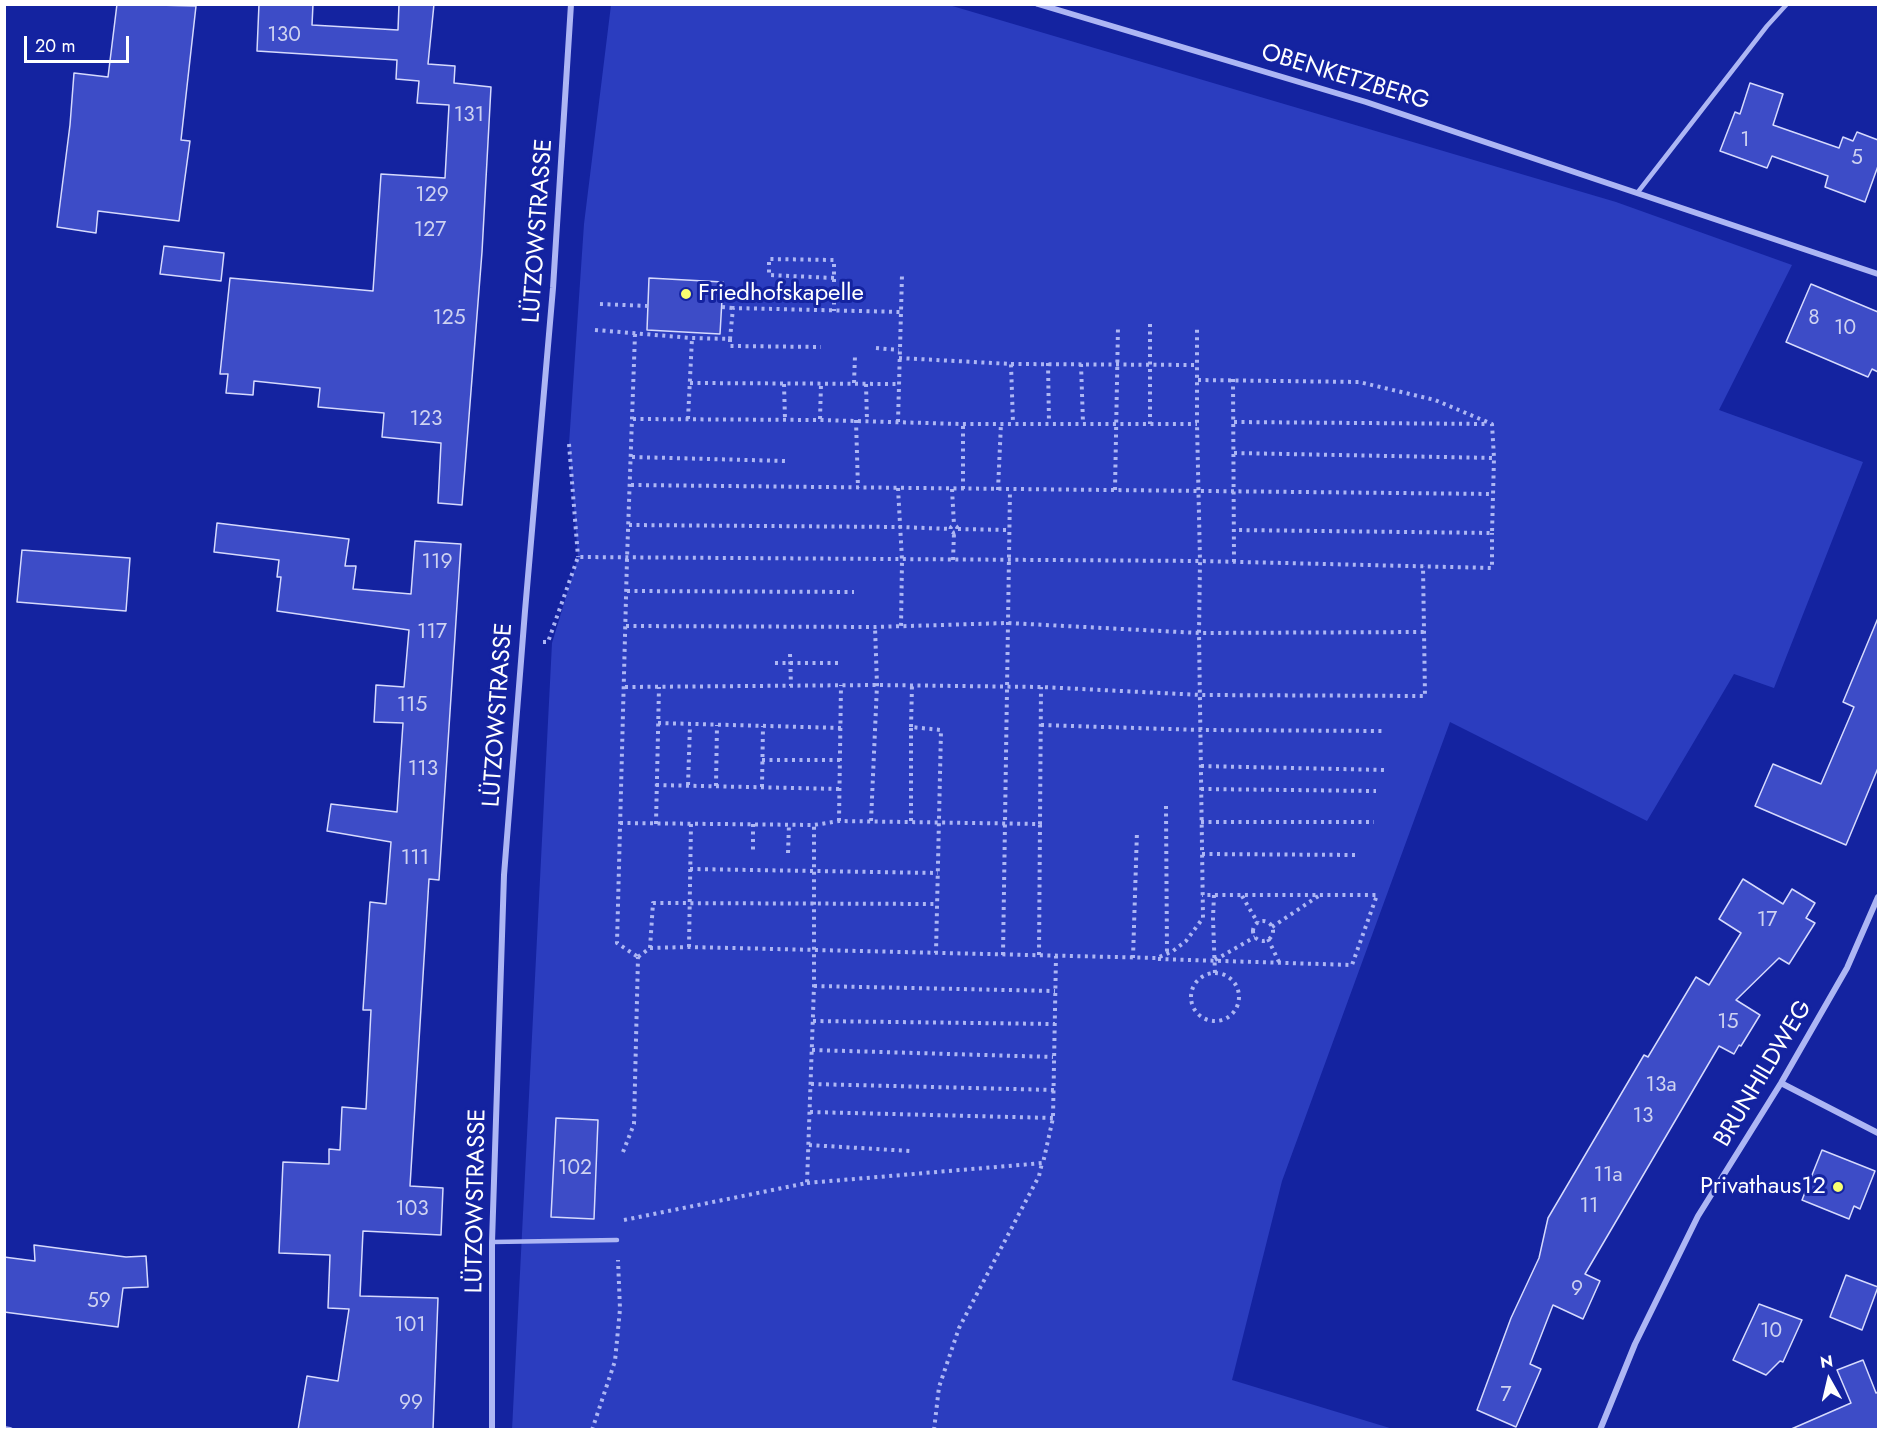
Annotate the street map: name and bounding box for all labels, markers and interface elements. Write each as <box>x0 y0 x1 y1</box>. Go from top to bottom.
house number: 130 <box>267 23 301 49</box>
scale bar <box>27 24 132 62</box>
text: 20 m <box>35 33 75 59</box>
street label: OBENKETZBERG <box>1257 39 1433 117</box>
house number: 131 <box>454 103 484 129</box>
house number: 1 <box>1740 128 1750 154</box>
street label: LÜTZOWSTRASSE <box>518 138 560 324</box>
house number: 5 <box>1851 146 1863 172</box>
house number: 129 <box>415 183 449 209</box>
house number: 127 <box>414 218 446 244</box>
place label: Friedhofskapelle <box>698 280 864 308</box>
marker: Friedhofskapelle <box>679 287 693 301</box>
house number: 125 <box>432 306 466 332</box>
house number: 8 <box>1808 306 1820 332</box>
house number: 10 <box>1834 316 1856 342</box>
house number: 123 <box>410 407 442 433</box>
house number: 119 <box>422 550 452 576</box>
house number: 117 <box>417 620 447 646</box>
street label: LÜTZOWSTRASSE <box>478 622 520 808</box>
house number: 115 <box>397 693 427 719</box>
house number: 113 <box>408 757 438 783</box>
house number: 111 <box>401 846 429 872</box>
house number: 17 <box>1757 908 1777 934</box>
street label: BRUNHILDWEG <box>1709 996 1819 1152</box>
house number: 15 <box>1717 1010 1739 1036</box>
house number: 13a <box>1645 1073 1677 1099</box>
house number: 13 <box>1633 1104 1653 1130</box>
street label: LÜTZOWSTRASSE <box>461 1108 493 1294</box>
house number: 102 <box>558 1156 592 1182</box>
house number: 11a <box>1593 1163 1623 1189</box>
place label: Privathaus12 <box>1700 1173 1826 1201</box>
marker: Privathaus12 <box>1831 1180 1845 1194</box>
house number: 11 <box>1580 1194 1598 1220</box>
house number: 103 <box>395 1197 429 1223</box>
house number: 9 <box>1571 1277 1583 1303</box>
house number: 59 <box>87 1289 111 1315</box>
house number: 101 <box>394 1313 426 1339</box>
house number: 10 <box>1760 1319 1782 1345</box>
text: N <box>1819 1349 1834 1374</box>
north arrow <box>1799 1350 1859 1410</box>
house number: 7 <box>1500 1383 1512 1409</box>
house number: 99 <box>399 1391 423 1417</box>

